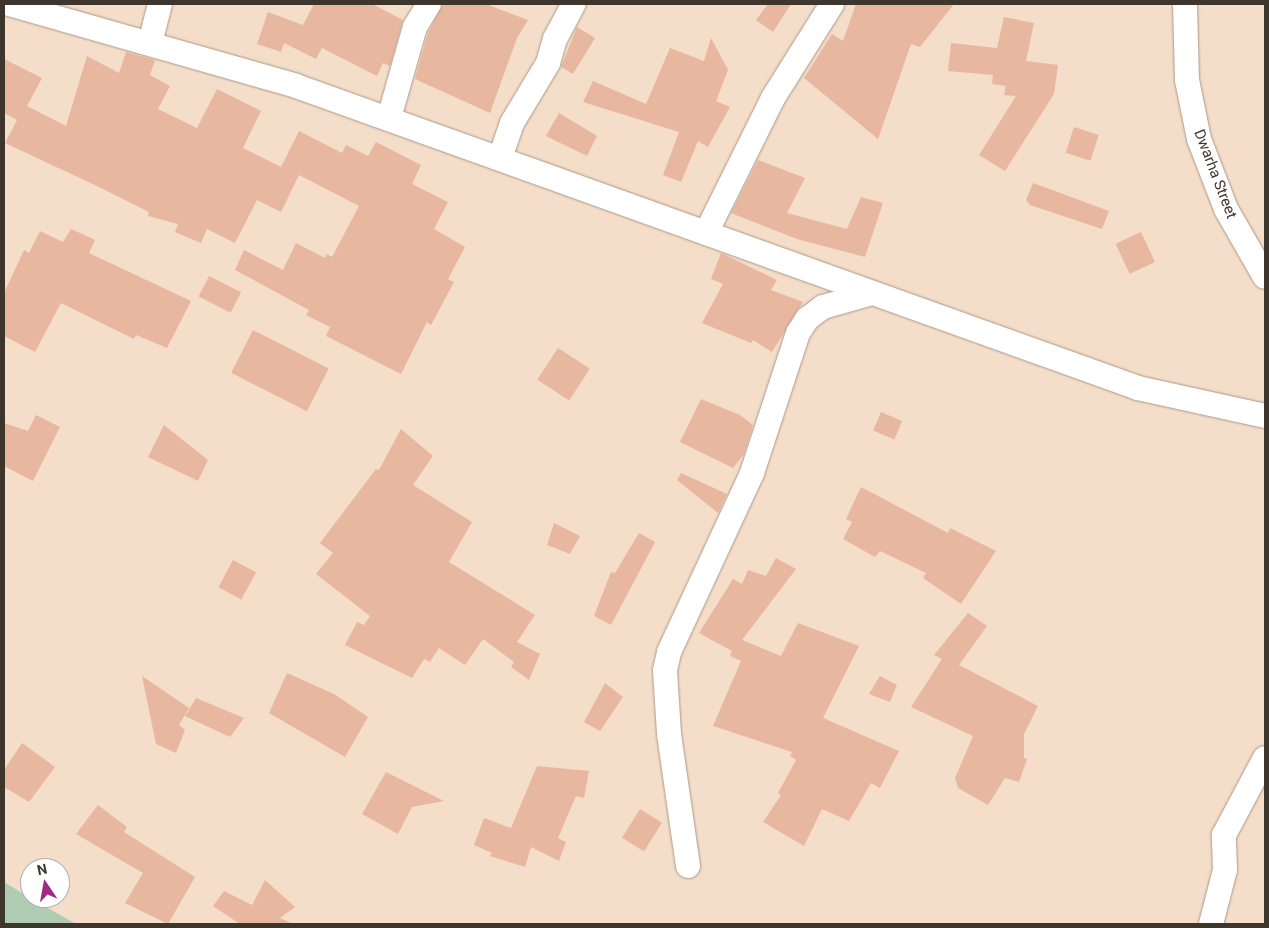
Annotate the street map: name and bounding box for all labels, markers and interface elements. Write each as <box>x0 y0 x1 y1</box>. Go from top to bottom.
street label: Dwarha Street <box>1190 127 1240 221</box>
north arrow <box>20 858 70 908</box>
text: N <box>36 860 49 878</box>

